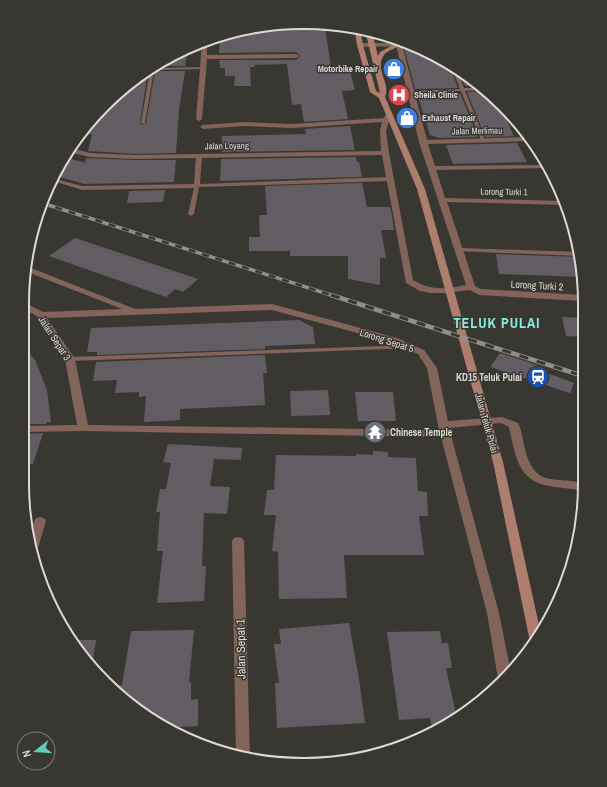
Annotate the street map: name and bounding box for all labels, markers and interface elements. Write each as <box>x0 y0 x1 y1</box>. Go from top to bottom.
shop icon: Motorbike Repair <box>381 56 407 82</box>
place label: Motorbike Repair <box>318 63 378 75</box>
hospital icon: Sheila Clinic <box>386 82 412 108</box>
place label: Sheila Clinic <box>414 89 458 101</box>
shop icon: Exhaust Repair <box>394 105 420 131</box>
place label: Exhaust Repair <box>422 112 476 124</box>
street label: Jalan Merlimau <box>452 125 502 137</box>
street label: Jalan Loyang <box>205 140 250 152</box>
street label: Lorong Turki 1 <box>480 186 528 198</box>
street label: Lorong Turki 2 <box>510 278 564 293</box>
street label: Jalan Sepat 3 <box>35 314 74 363</box>
district label: TELUK PULAI <box>454 314 540 332</box>
street label: Lorong Sepat 5 <box>358 326 416 355</box>
station icon: KD15 Teluk Pulai <box>525 364 551 390</box>
place label: KD15 Teluk Pulai <box>456 371 522 384</box>
street label: Jalan Teluk Pulai <box>472 392 501 455</box>
temple icon: Chinese Temple <box>362 419 388 445</box>
place label: Chinese Temple <box>390 426 453 439</box>
street label: Jalan Sepat 1 <box>232 618 250 679</box>
north arrow <box>16 731 56 771</box>
text: N <box>19 749 34 759</box>

